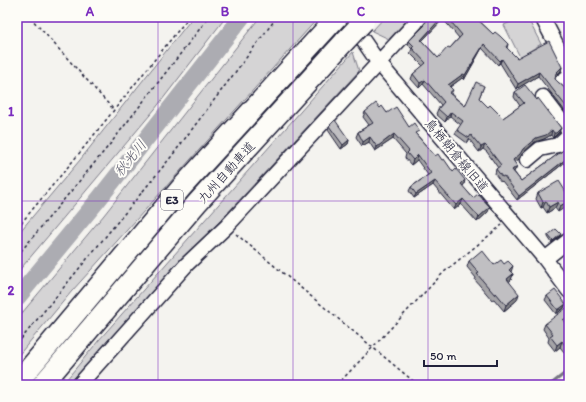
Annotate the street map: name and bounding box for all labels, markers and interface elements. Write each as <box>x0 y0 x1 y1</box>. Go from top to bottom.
text: A <box>85 4 95 19</box>
text: B <box>221 4 230 19</box>
text: C <box>357 4 366 19</box>
text: D <box>492 4 501 19</box>
text: 1 <box>8 104 14 119</box>
street label: 鳥栖朝倉線旧道 <box>422 116 492 195</box>
water label: 秋光川 <box>111 137 150 180</box>
street label: 九州自動車道 <box>195 138 258 206</box>
road number: E3 <box>161 190 183 210</box>
text: 2 <box>8 283 15 298</box>
scale bar <box>424 342 497 368</box>
text: 50 m <box>430 349 456 363</box>

